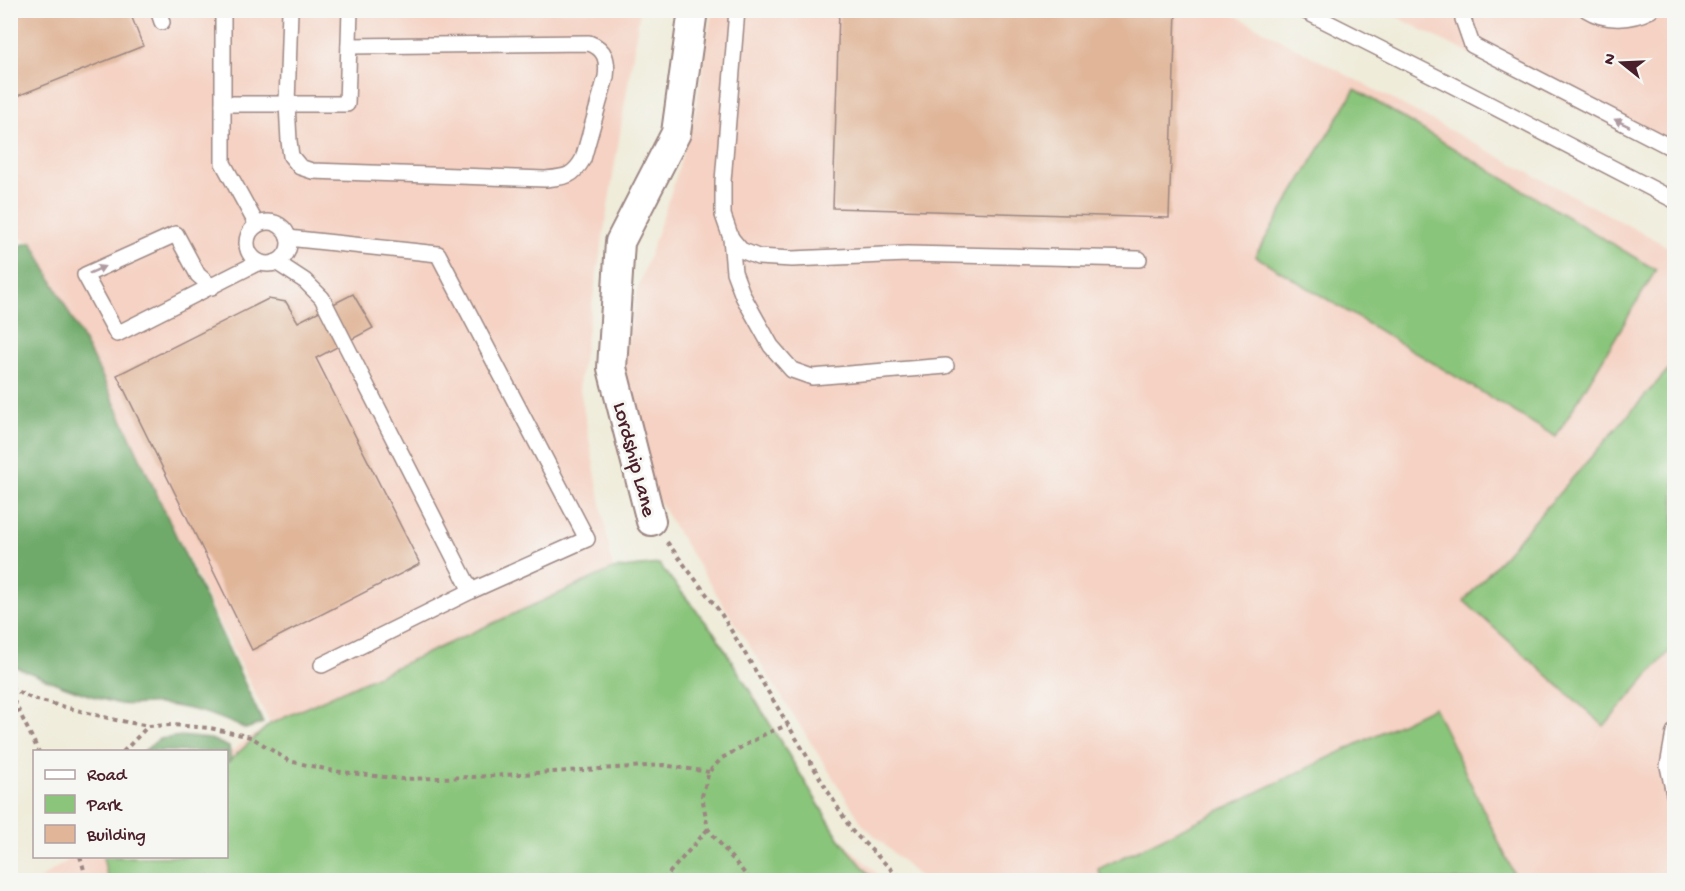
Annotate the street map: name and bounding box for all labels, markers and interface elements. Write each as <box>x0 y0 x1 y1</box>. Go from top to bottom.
north arrow <box>1592 33 1652 93</box>
text: N <box>1600 51 1622 67</box>
one-way arrow <box>1613 119 1631 129</box>
one-way arrow <box>88 265 106 275</box>
street label: Lordship Lane <box>605 400 660 521</box>
legend <box>33 750 228 858</box>
text: Road <box>87 766 128 787</box>
text: Park <box>86 796 123 817</box>
text: Building <box>86 826 146 847</box>

